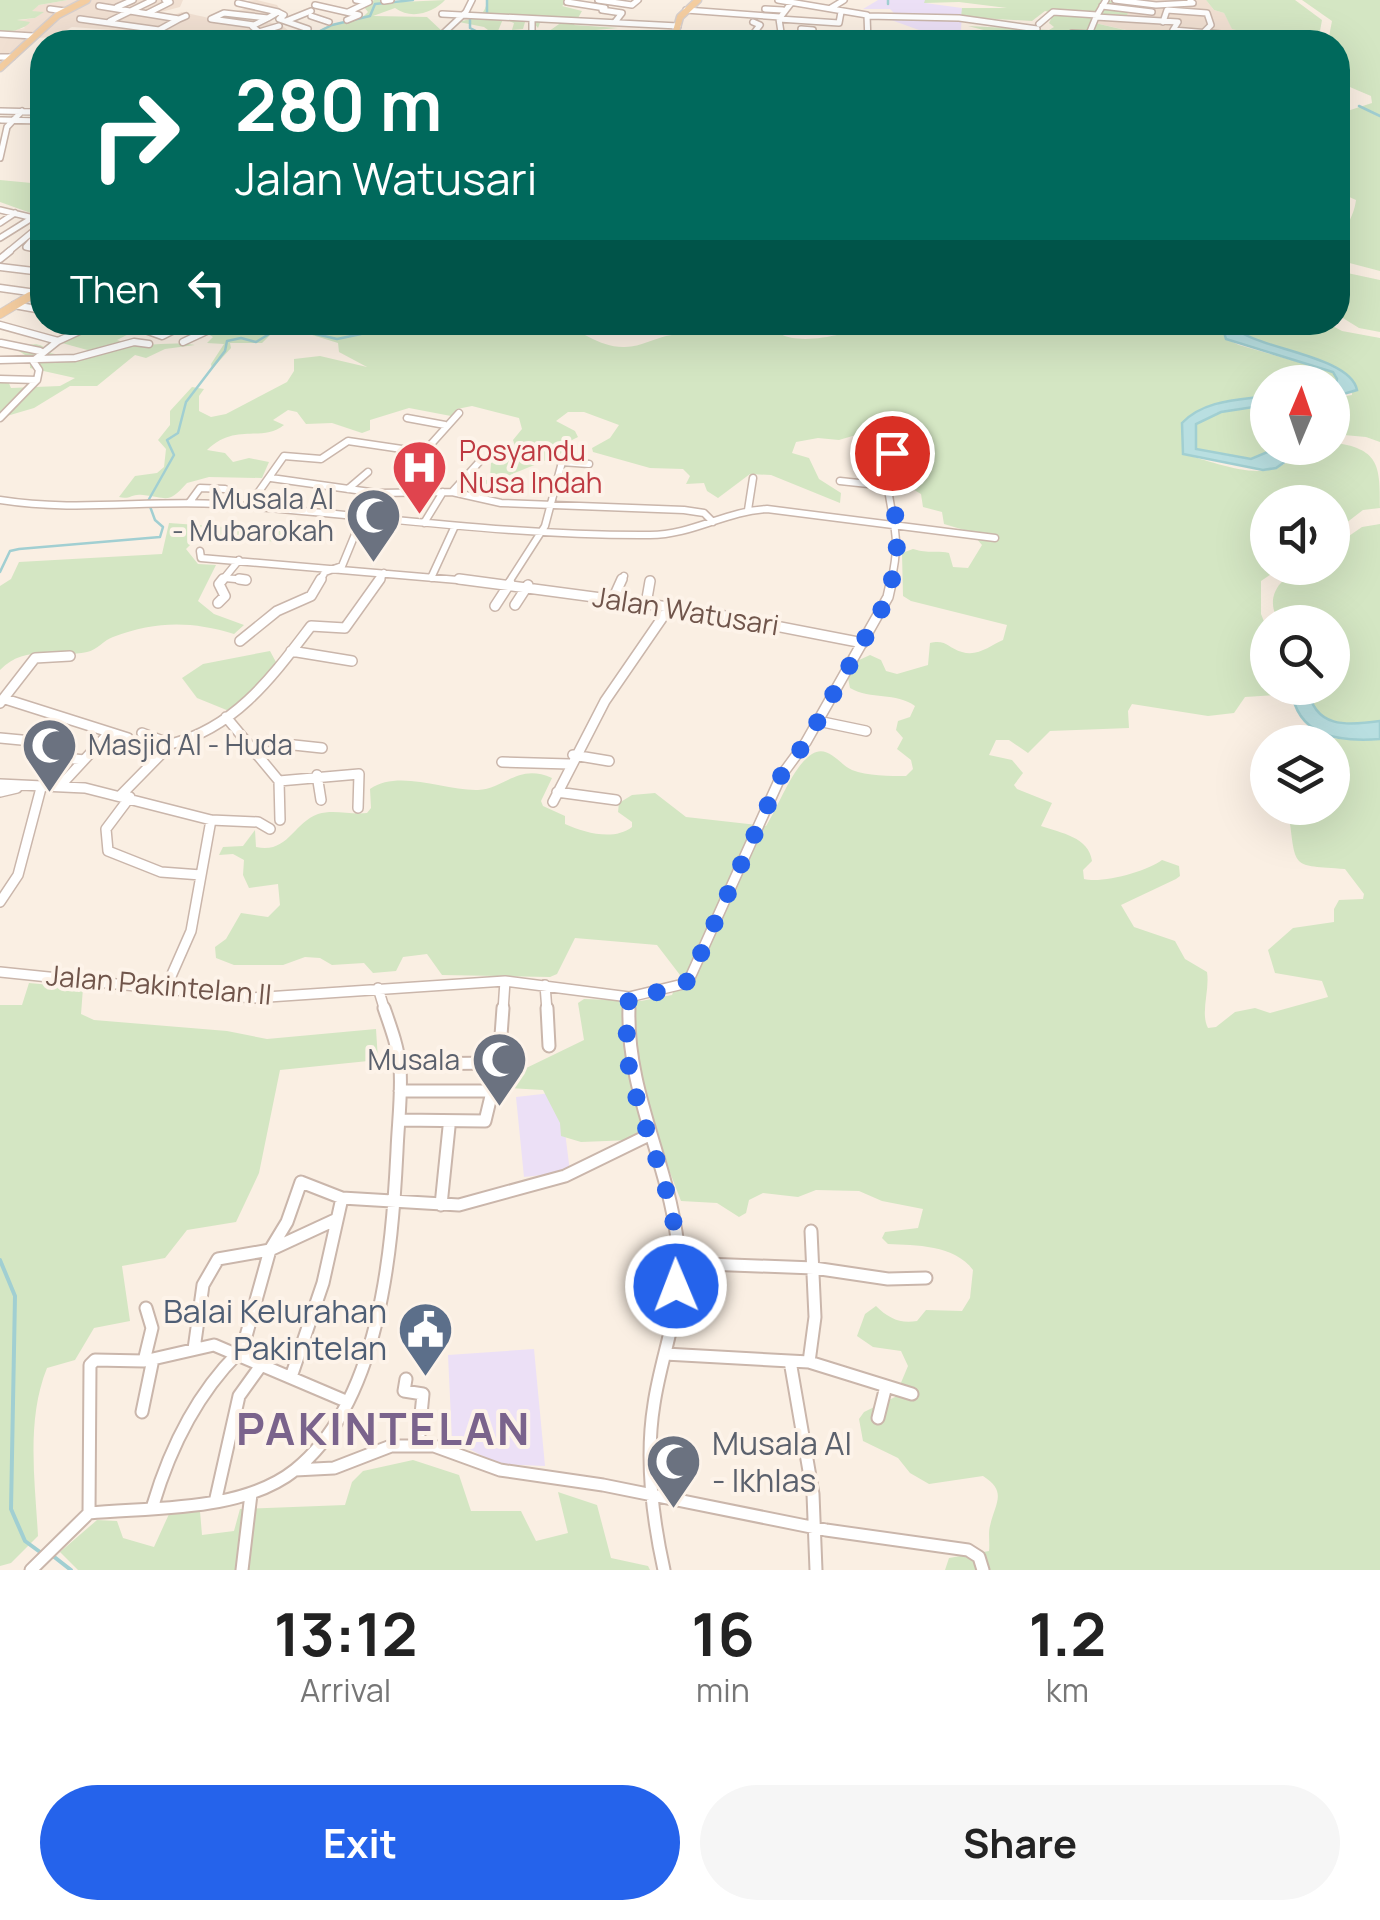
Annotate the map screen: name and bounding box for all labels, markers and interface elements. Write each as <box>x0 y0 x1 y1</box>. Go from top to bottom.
text: 280 m <box>235 56 443 152</box>
icon: right <box>70 70 200 200</box>
text: Jalan Watusari <box>235 147 537 209</box>
icon: left <box>179 260 234 315</box>
text: Then <box>70 262 159 314</box>
north arrow <box>1250 365 1350 465</box>
map controls <box>1250 365 1350 825</box>
pin <box>850 411 935 496</box>
icon: arrive <box>865 426 920 481</box>
place label: Posyandu Nusa Indah <box>459 431 603 501</box>
hospital icon: Posyandu Nusa Indah <box>390 437 450 516</box>
place label: Musala Al - Mubarokah <box>172 479 334 549</box>
mosque icon: Musala Al - Mubarokah <box>343 485 403 564</box>
button: sound <box>1250 485 1350 585</box>
street label: Jalan Watusari <box>590 577 782 643</box>
button: search <box>1250 605 1350 705</box>
mosque icon: Masjid Al - Huda <box>19 715 79 794</box>
place label: Masjid Al - Huda <box>88 725 293 763</box>
button: layers <box>1250 725 1350 825</box>
street label: Jalan Pakintelan II <box>45 955 273 1013</box>
mosque icon: Musala <box>469 1030 529 1109</box>
place label: Musala <box>367 1040 460 1078</box>
position arrow <box>624 1234 728 1338</box>
place label: Balai Kelurahan Pakintelan <box>163 1289 387 1370</box>
public building icon: Balai Kelurahan Pakintelan <box>396 1300 456 1379</box>
district label: PAKINTELAN <box>236 1397 532 1459</box>
place label: Musala Al - Ikhlas <box>712 1421 852 1502</box>
mosque icon: Musala Al - Ikhlas <box>643 1432 703 1511</box>
text: 13:12 <box>274 1592 417 1674</box>
text: 16 <box>691 1592 755 1674</box>
text: 1.2 <box>1028 1592 1106 1674</box>
text: Arrival <box>300 1668 391 1712</box>
text: min <box>696 1668 750 1712</box>
text: km <box>1046 1668 1089 1712</box>
button: Exit <box>40 1785 680 1900</box>
button: Share <box>700 1785 1340 1900</box>

